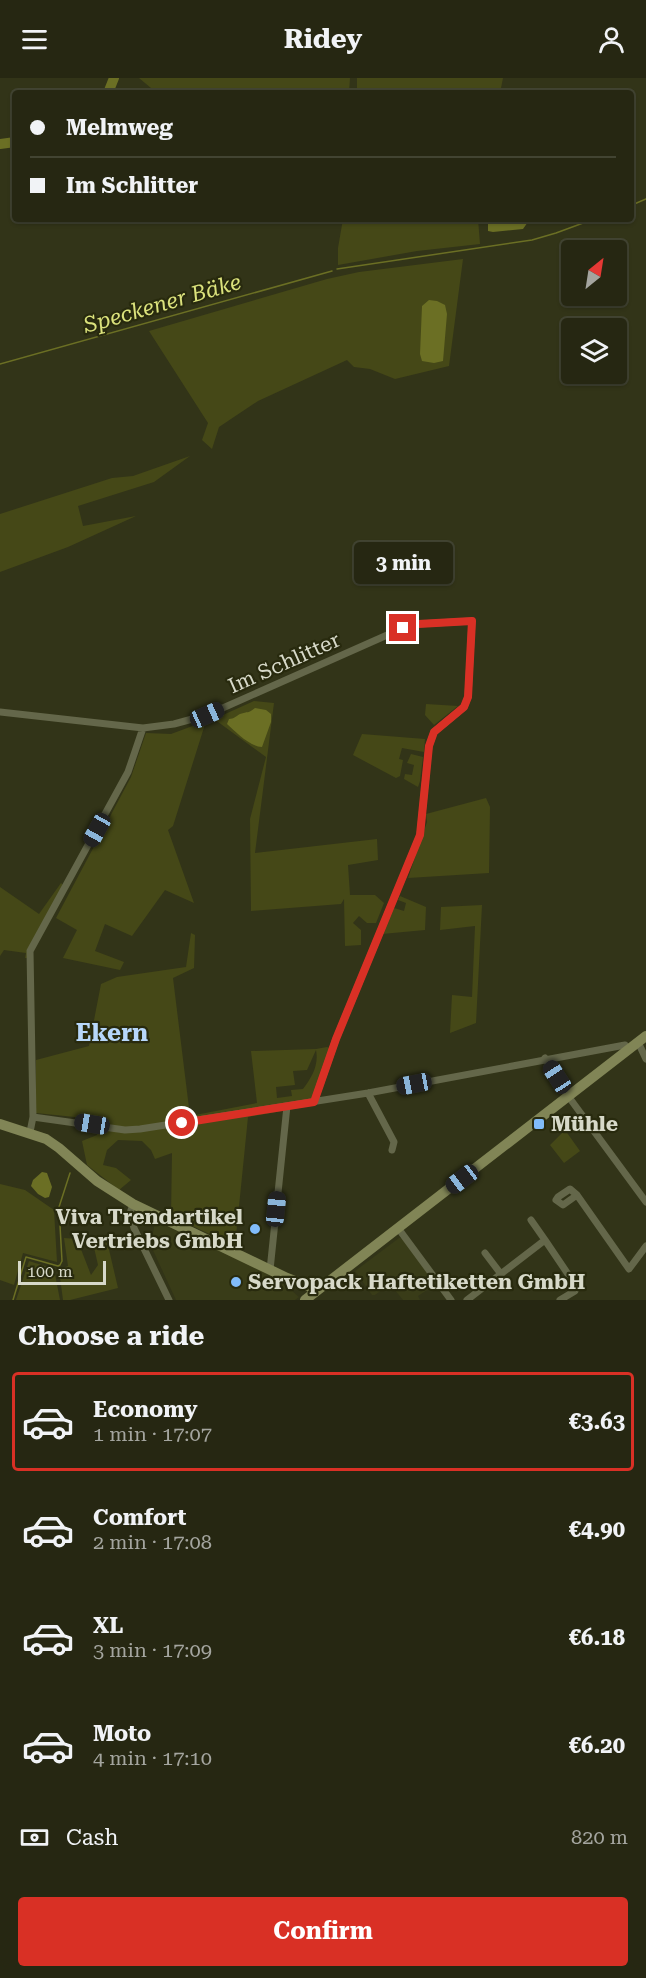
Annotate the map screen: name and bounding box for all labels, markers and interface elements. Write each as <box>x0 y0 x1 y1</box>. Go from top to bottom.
icon: menu <box>18 23 51 56</box>
text: Ridey <box>284 23 362 55</box>
icon: person <box>595 23 628 56</box>
text: Melmweg <box>66 115 173 140</box>
text: Im Schlitter <box>66 173 198 198</box>
north arrow <box>561 240 627 306</box>
map controls <box>561 240 627 384</box>
water label: Speckener Bäke <box>80 269 244 338</box>
button: layers <box>561 318 627 384</box>
callout: 3 min <box>354 541 452 583</box>
text: 3 min <box>376 551 431 575</box>
route end <box>389 614 416 641</box>
street label: Im Schlitter <box>224 628 344 698</box>
car <box>187 699 227 731</box>
car <box>80 810 114 850</box>
district label: Ekern <box>76 1019 148 1047</box>
car <box>540 1057 574 1097</box>
car <box>395 1072 433 1096</box>
route start <box>168 1109 195 1136</box>
car <box>73 1112 111 1136</box>
place label: Mühle <box>551 1112 618 1136</box>
marker: Mühle <box>532 1117 546 1131</box>
car <box>442 1161 482 1197</box>
car <box>265 1190 287 1228</box>
place label: Viva Trendartikel Vertriebs GmbH <box>56 1205 243 1253</box>
marker: Viva Trendartikel Vertriebs GmbH <box>248 1222 262 1236</box>
scale bar <box>18 1258 106 1286</box>
text: 100 m <box>27 1262 73 1281</box>
place label: Servopack Haftetiketten GmbH <box>248 1270 585 1294</box>
marker: Servopack Haftetiketten GmbH <box>229 1275 243 1289</box>
text: Choose a ride <box>18 1320 204 1352</box>
icon: car <box>21 1395 75 1449</box>
text: Economy <box>93 1397 197 1422</box>
text: €3.63 <box>569 1409 625 1434</box>
text: 1 min · 17:07 <box>93 1422 212 1446</box>
icon: car <box>21 1503 75 1557</box>
text: Comfort <box>93 1505 186 1530</box>
text: €4.90 <box>569 1517 625 1542</box>
text: 2 min · 17:08 <box>93 1530 212 1554</box>
icon: car <box>21 1611 75 1665</box>
text: XL <box>93 1613 123 1638</box>
text: €6.18 <box>569 1625 625 1650</box>
text: 3 min · 17:09 <box>93 1638 212 1662</box>
icon: car <box>21 1719 75 1773</box>
text: Moto <box>93 1721 151 1746</box>
text: €6.20 <box>569 1733 625 1758</box>
text: 4 min · 17:10 <box>93 1746 212 1770</box>
icon: cash <box>18 1821 51 1854</box>
text: Cash <box>66 1825 118 1850</box>
text: 820 m <box>571 1825 628 1849</box>
button: Confirm <box>18 1897 628 1966</box>

